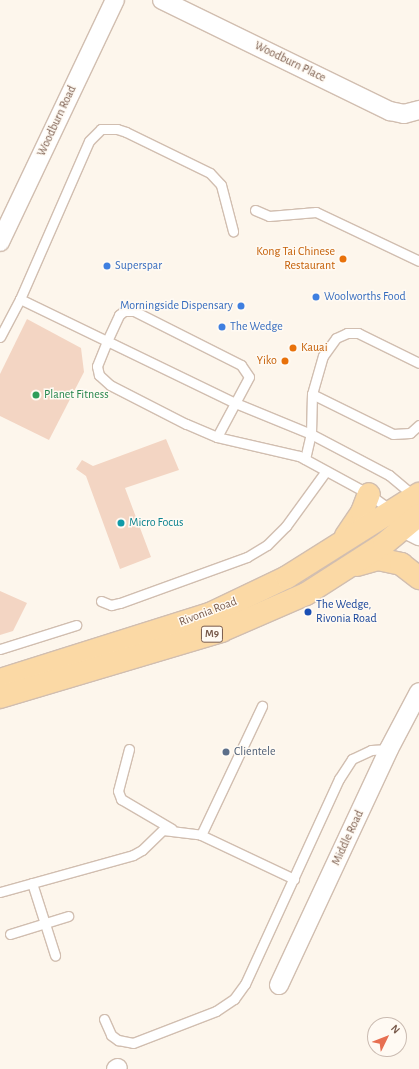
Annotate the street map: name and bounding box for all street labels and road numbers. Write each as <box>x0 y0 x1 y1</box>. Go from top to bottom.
street label: Woodburn Place <box>252 39 328 85</box>
street label: Woodburn Road <box>34 83 80 159</box>
street label: Rivonia Road <box>177 594 239 630</box>
road number: M9 <box>200 625 224 643</box>
street label: Middle Road <box>329 808 367 868</box>

